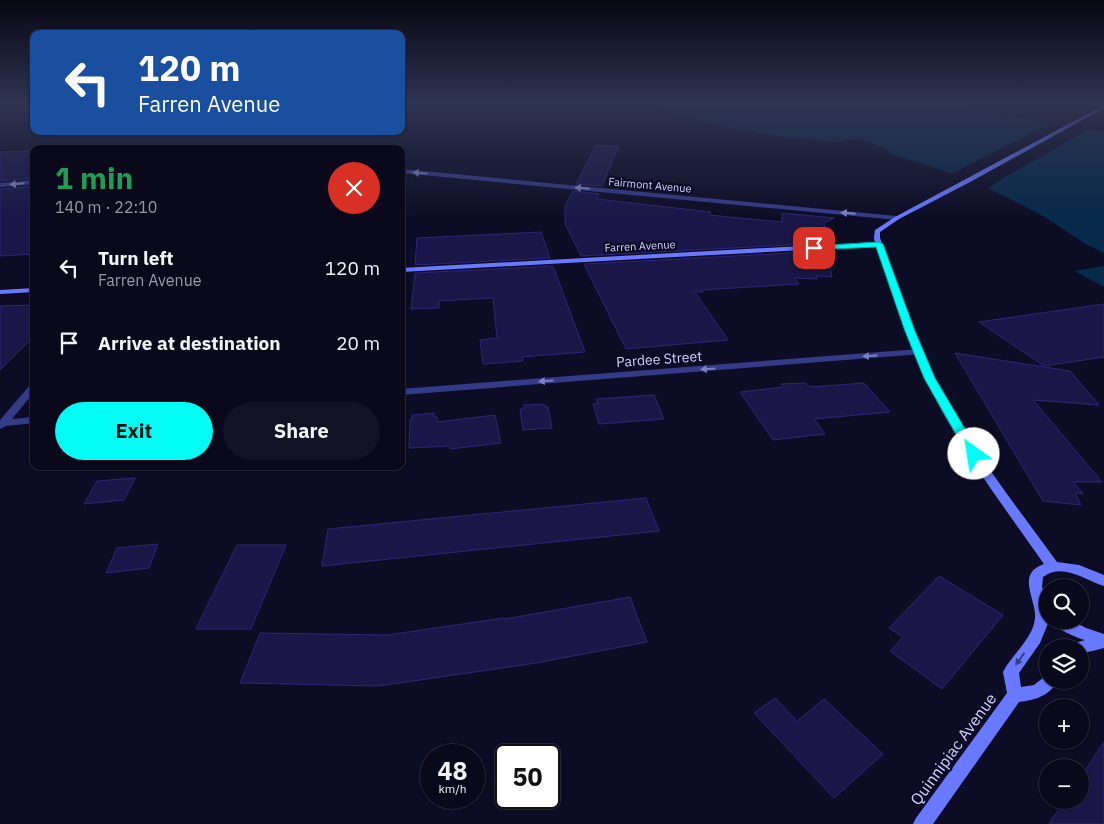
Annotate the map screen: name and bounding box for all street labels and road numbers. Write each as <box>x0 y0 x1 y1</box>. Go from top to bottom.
street label: Fairmont Avenue <box>608 174 692 196</box>
street label: Farren Avenue <box>604 237 676 255</box>
street label: Pardee Street <box>615 347 703 371</box>
street label: Quinnipiac Avenue <box>906 689 1000 809</box>

